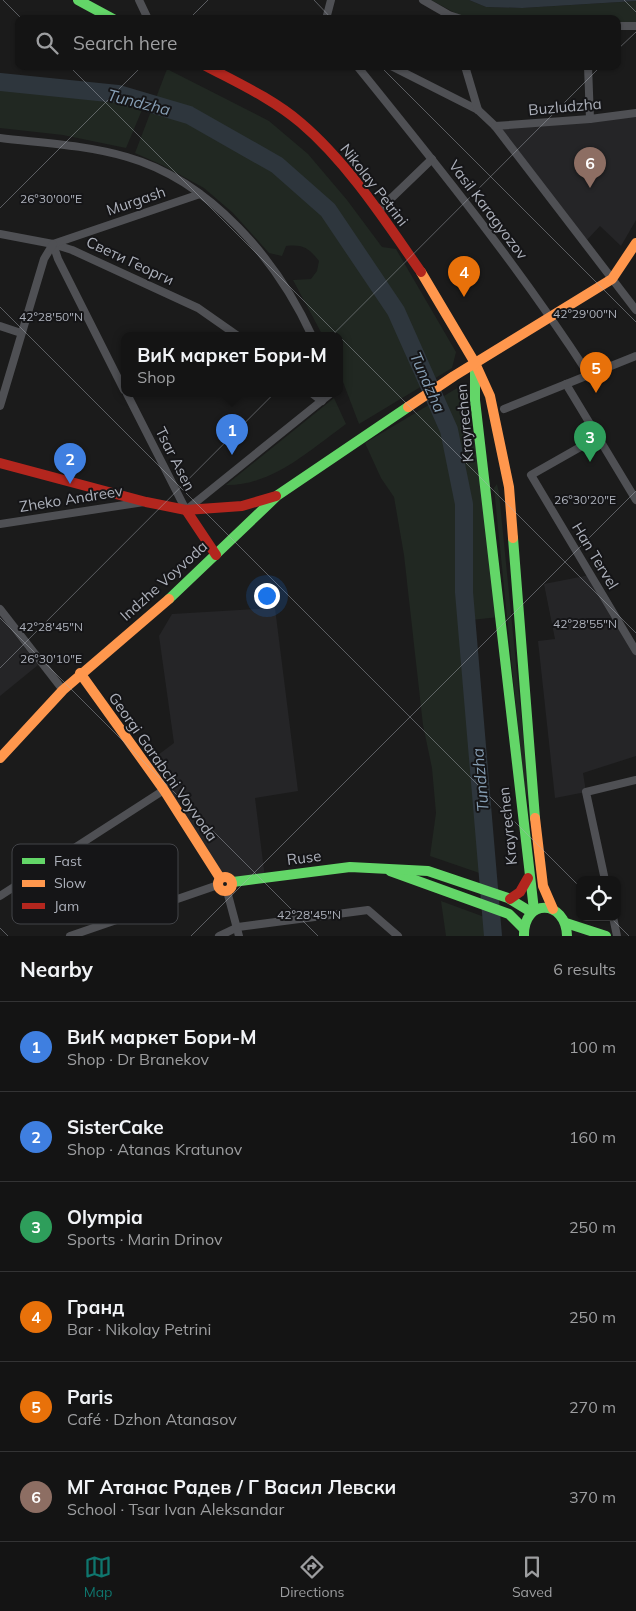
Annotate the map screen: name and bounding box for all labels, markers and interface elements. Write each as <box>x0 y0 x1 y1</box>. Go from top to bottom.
search box <box>15 15 621 70</box>
icon: search <box>33 29 61 57</box>
text: Search here <box>73 31 177 55</box>
water label: Tundzha <box>106 85 173 120</box>
street label: Buzludzha <box>528 94 602 119</box>
street label: Nikolay Petrini <box>336 140 412 230</box>
pin: 6 <box>574 147 606 188</box>
street label: Vasil Karagyozov <box>445 156 532 263</box>
street label: Murgash <box>104 182 168 219</box>
text: 26°30'00"E <box>20 191 82 206</box>
street label: Свети Георги <box>83 232 177 289</box>
pin: 4 <box>448 256 480 297</box>
text: 42°29'00"N <box>553 306 617 321</box>
text: 42°28'50"N <box>19 309 83 324</box>
popup <box>121 332 343 397</box>
text: ВиК маркет Бори-М <box>137 343 327 367</box>
water label: Tundzha <box>406 349 450 416</box>
pin: 5 <box>580 352 612 393</box>
text: Shop <box>137 367 175 387</box>
street label: Krayrechen <box>452 383 477 463</box>
pin: 1 <box>216 414 248 455</box>
pin: 3 <box>574 421 606 462</box>
street label: Tsar Asen <box>151 424 200 494</box>
pin: 2 <box>54 443 86 484</box>
street label: Zheko Andreev <box>18 481 124 516</box>
text: 26°30'20"E <box>554 492 616 507</box>
street label: Han Tervel <box>568 519 623 593</box>
street label: Indzhe Voyvoda <box>116 536 211 625</box>
your location <box>254 583 280 609</box>
text: 42°28'55"N <box>553 616 617 631</box>
text: 42°28'45"N <box>19 619 83 634</box>
text: 26°30'10"E <box>20 651 82 666</box>
street label: Georgi Garabchi Voyvoda <box>105 689 222 845</box>
water label: Tundzha <box>467 747 493 813</box>
street label: Krayrechen <box>494 786 521 866</box>
legend <box>12 844 178 924</box>
street label: Ruse <box>286 846 322 869</box>
text: Fast <box>54 852 82 870</box>
text: Slow <box>54 874 86 892</box>
map controls <box>576 876 621 921</box>
button: locate <box>576 876 621 921</box>
text: Jam <box>54 897 79 915</box>
text: 42°28'45"N <box>277 907 341 922</box>
text: Nearby <box>20 956 93 982</box>
text: 6 results <box>553 959 616 979</box>
text: ВиК маркет Бори-М <box>67 1025 257 1049</box>
text: 1 <box>31 1037 41 1057</box>
text: 100 m <box>569 1037 616 1057</box>
text: Shop · Dr Branekov <box>67 1049 209 1069</box>
text: SisterCake <box>67 1115 164 1139</box>
text: 2 <box>31 1127 41 1147</box>
text: 160 m <box>569 1127 616 1147</box>
text: Shop · Atanas Kratunov <box>67 1139 242 1159</box>
text: Olympia <box>67 1205 143 1229</box>
text: 3 <box>31 1217 41 1237</box>
text: 250 m <box>569 1217 616 1237</box>
text: Sports · Marin Drinov <box>67 1229 222 1249</box>
text: Гранд <box>67 1295 124 1319</box>
text: 4 <box>31 1307 41 1327</box>
text: 250 m <box>569 1307 616 1327</box>
text: Bar · Nikolay Petrini <box>67 1319 211 1339</box>
text: Paris <box>67 1385 113 1409</box>
text: 5 <box>31 1397 41 1417</box>
text: 270 m <box>569 1397 616 1417</box>
text: Café · Dzhon Atanasov <box>67 1409 237 1429</box>
text: МГ Атанас Радев / Г Васил Левски <box>67 1475 396 1499</box>
text: 6 <box>31 1487 41 1507</box>
text: 370 m <box>569 1487 616 1507</box>
text: School · Tsar Ivan Aleksandar <box>67 1499 284 1519</box>
tab: Map <box>84 1553 112 1601</box>
tab: Directions <box>280 1553 345 1601</box>
tab: Saved <box>512 1553 552 1601</box>

